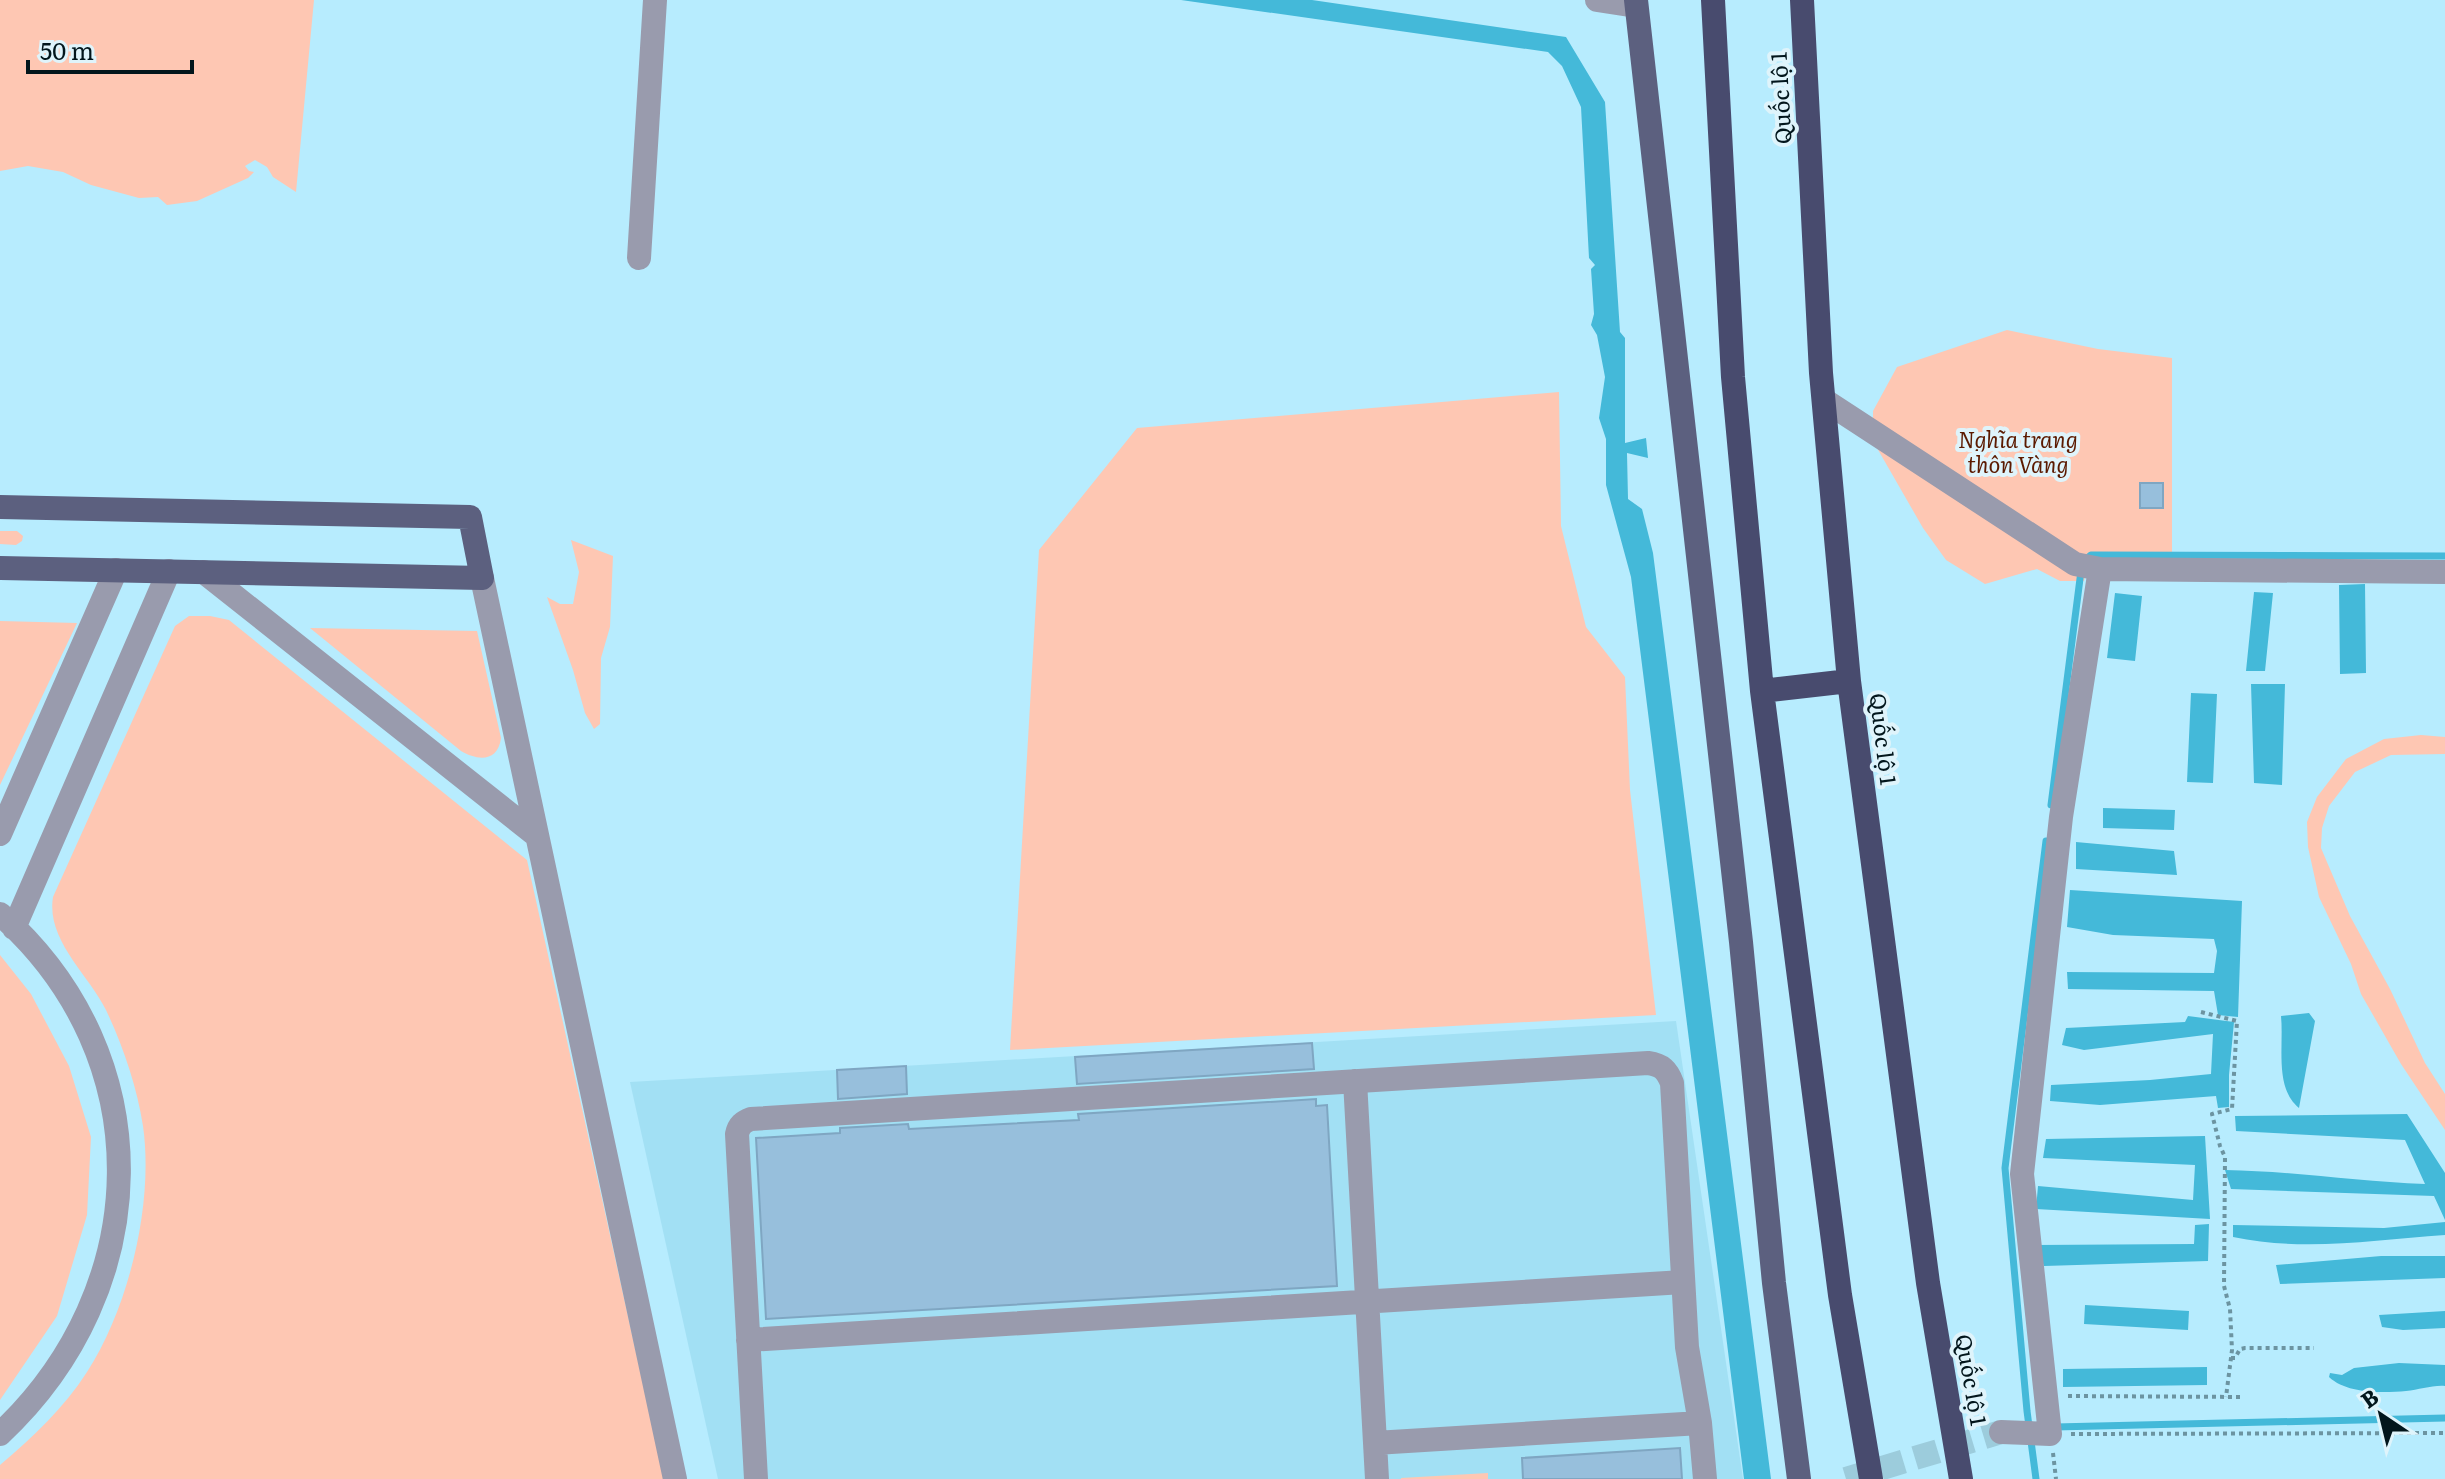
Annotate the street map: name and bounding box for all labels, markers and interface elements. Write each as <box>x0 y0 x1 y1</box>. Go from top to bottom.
scale bar <box>28 24 192 74</box>
text: 50 m <box>40 32 94 67</box>
street label: Quốc lộ 1 <box>1761 51 1798 145</box>
park label: Nghĩa trang thôn Vàng <box>1958 422 2078 480</box>
street label: Quốc lộ 1 <box>1862 691 1906 787</box>
street label: Quốc lộ 1 <box>1948 1331 1997 1428</box>
north arrow <box>2341 1375 2421 1455</box>
text: B <box>2353 1380 2384 1415</box>

